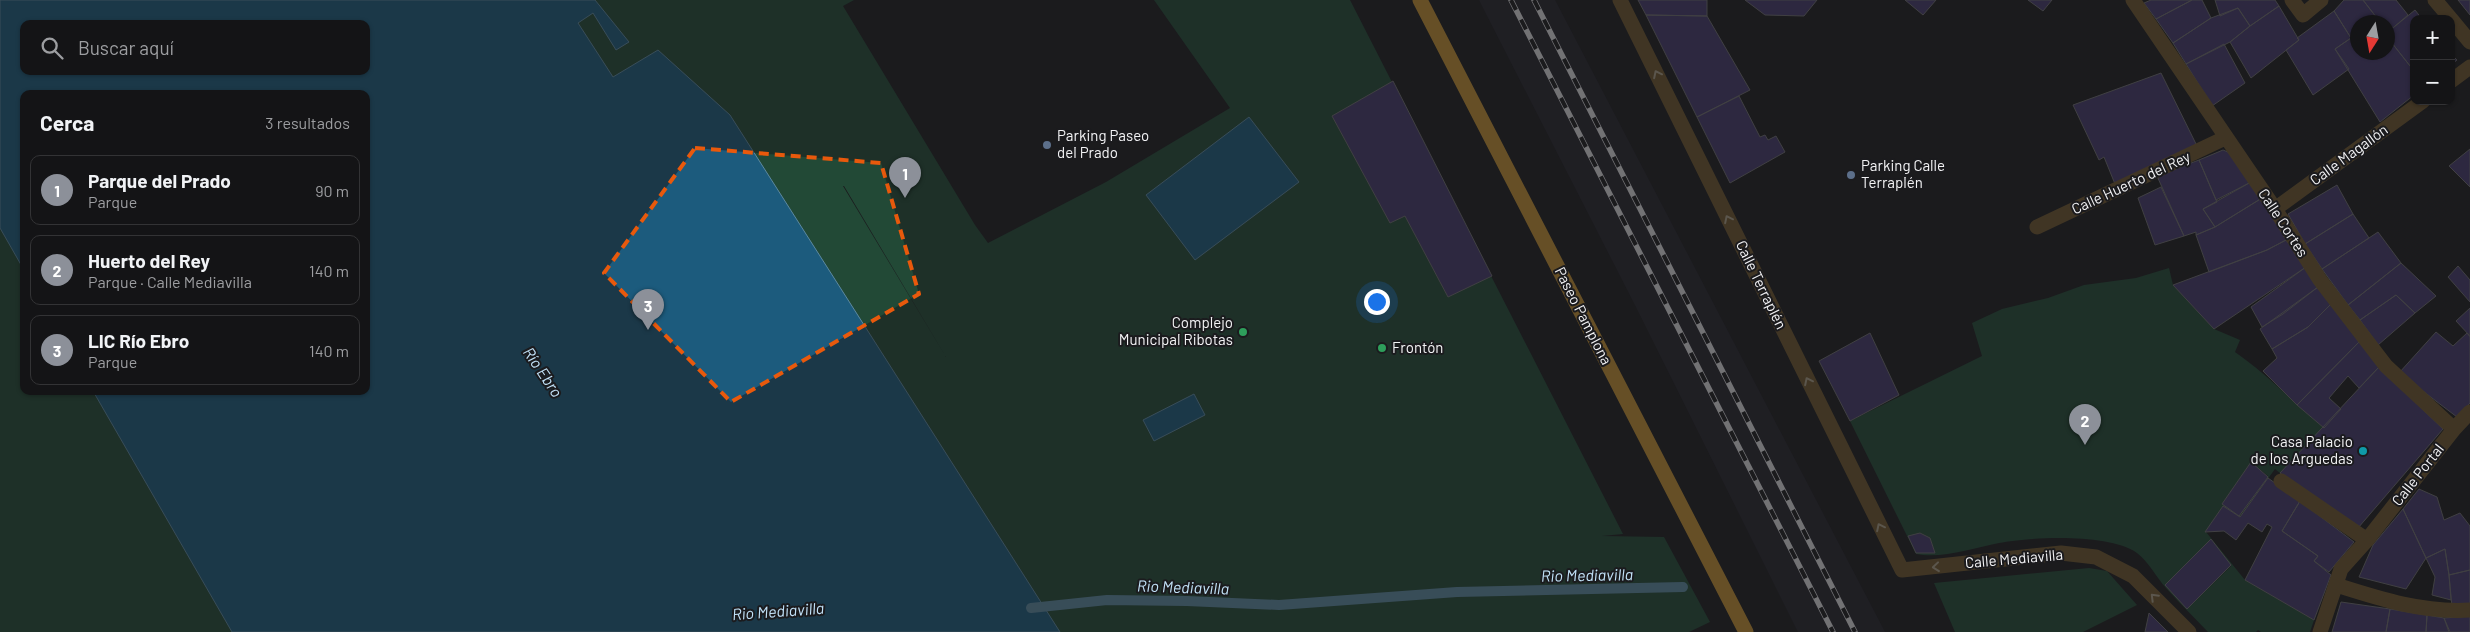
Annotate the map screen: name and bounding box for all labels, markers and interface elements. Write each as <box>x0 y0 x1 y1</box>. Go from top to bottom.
north arrow <box>2350 15 2395 60</box>
map controls <box>2410 15 2455 105</box>
button: + <box>2410 15 2455 60</box>
search box <box>20 20 370 75</box>
icon: search <box>38 34 66 62</box>
text: Buscar aquí <box>78 36 174 59</box>
button: − <box>2410 60 2455 105</box>
one-way arrow <box>1652 70 1663 79</box>
text: Cerca <box>40 110 94 135</box>
text: 3 resultados <box>265 113 350 132</box>
street label: Calle Magallón <box>2306 120 2391 188</box>
place label: Parking Paseo del Prado <box>1057 126 1149 161</box>
marker: Parking Paseo del Prado <box>1041 139 1053 151</box>
street label: Calle Huerto del Rey <box>2068 147 2193 218</box>
place label: Parking Calle Terraplén <box>1861 156 1945 191</box>
pin: 1 <box>889 157 921 198</box>
text: Parque del Prado <box>88 169 231 192</box>
marker: Parking Calle Terraplén <box>1845 169 1857 181</box>
text: 1 <box>54 181 60 200</box>
text: 90 m <box>315 181 349 200</box>
street label: Calle Cortes <box>2255 185 2313 260</box>
text: Parque <box>88 192 137 211</box>
one-way arrow <box>1725 216 1735 225</box>
street label: Calle Terraplén <box>1733 237 1791 332</box>
text: Huerto del Rey <box>88 249 210 272</box>
text: 2 <box>53 261 61 280</box>
text: 140 m <box>309 261 349 280</box>
street label: Paseo Pamplona <box>1551 264 1616 368</box>
text: Parque · Calle Mediavilla <box>88 272 252 291</box>
pin: 3 <box>632 289 664 330</box>
your location <box>1364 289 1390 315</box>
place label: Complejo Municipal Ribotas <box>1119 313 1233 348</box>
marker: Complejo Municipal Ribotas <box>1237 326 1249 338</box>
text: LIC Río Ebro <box>88 329 189 352</box>
place label: Frontón <box>1392 338 1443 356</box>
text: 3 <box>53 341 61 360</box>
text: 140 m <box>309 341 349 360</box>
marker: Frontón <box>1376 342 1388 354</box>
water label: Río Ebro <box>520 343 567 400</box>
text: Parque <box>88 352 137 371</box>
one-way arrow <box>1804 377 1814 386</box>
pin: 2 <box>2069 404 2101 445</box>
place label: Casa Palacio de los Arguedas <box>2250 432 2353 467</box>
street label: Calle Portal <box>2387 440 2447 509</box>
marker: Casa Palacio de los Arguedas <box>2357 445 2369 457</box>
one-way arrow <box>1876 523 1886 532</box>
street label: Calle Mediavilla <box>1964 545 2064 571</box>
one-way arrow <box>1932 561 1940 572</box>
water label: Rio Mediavilla <box>1541 564 1633 585</box>
water label: Rio Mediavilla <box>1137 575 1229 598</box>
one-way arrow <box>2151 594 2160 603</box>
water label: Rio Mediavilla <box>731 598 825 623</box>

